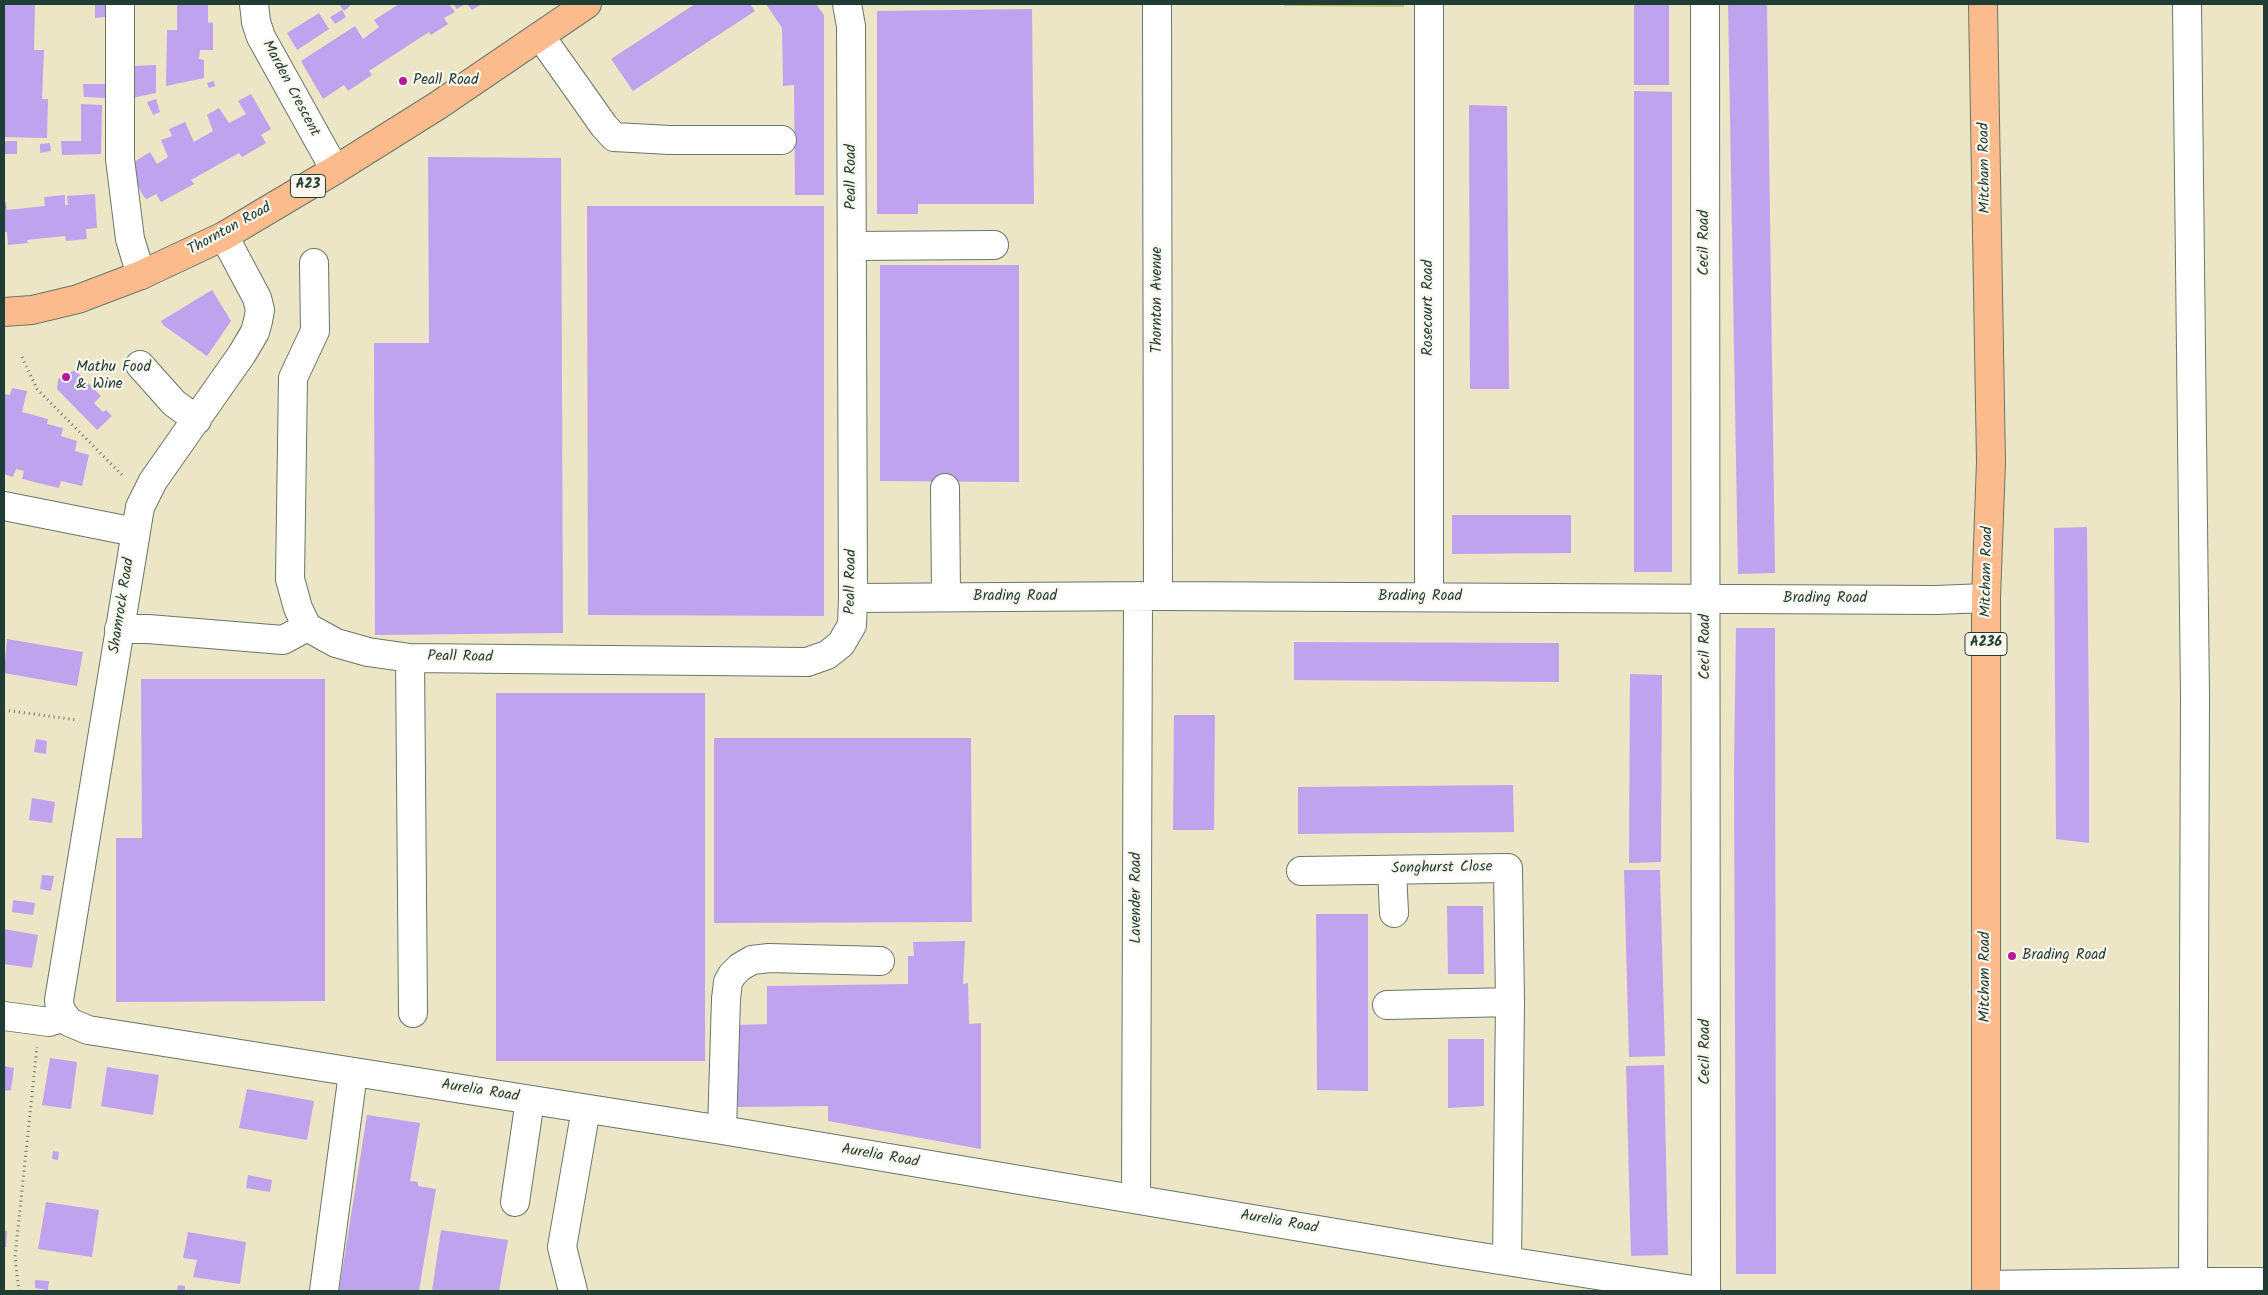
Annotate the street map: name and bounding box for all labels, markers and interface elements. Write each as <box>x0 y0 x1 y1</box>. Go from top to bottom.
street label: Marden Crescent <box>257 38 323 140</box>
place label: Peall Road <box>413 72 478 90</box>
marker: Peall Road <box>397 75 409 87</box>
street label: Mitcham Road <box>1976 122 1996 214</box>
street label: Peall Road <box>843 144 861 210</box>
road number: A23 <box>290 175 326 198</box>
street label: Thornton Road <box>185 200 275 260</box>
street label: Cecil Road <box>1696 210 1714 276</box>
street label: Thornton Avenue <box>1149 247 1167 353</box>
street label: Rosecourt Road <box>1420 260 1438 356</box>
place label: Mathu Food & Wine <box>76 359 151 394</box>
marker: Mathu Food & Wine <box>60 371 72 383</box>
street label: Mitcham Road <box>1978 526 1998 618</box>
street label: Peall Road <box>842 549 862 615</box>
street label: Shamrock Road <box>107 557 139 655</box>
street label: Brading Road <box>973 588 1057 606</box>
street label: Brading Road <box>1378 588 1462 606</box>
street label: Brading Road <box>1783 590 1867 608</box>
street label: Cecil Road <box>1697 614 1715 680</box>
road number: A236 <box>1965 633 2007 656</box>
street label: Peall Road <box>427 648 493 668</box>
street label: Lavender Road <box>1128 852 1146 944</box>
street label: Songhurst Close <box>1391 859 1493 879</box>
street label: Mitcham Road <box>1977 932 1995 1022</box>
place label: Brading Road <box>2022 947 2106 965</box>
marker: Brading Road <box>2006 950 2018 962</box>
street label: Cecil Road <box>1697 1019 1715 1085</box>
street label: Aurelia Road <box>440 1077 520 1107</box>
street label: Aurelia Road <box>840 1141 920 1173</box>
street label: Aurelia Road <box>1239 1207 1319 1239</box>

